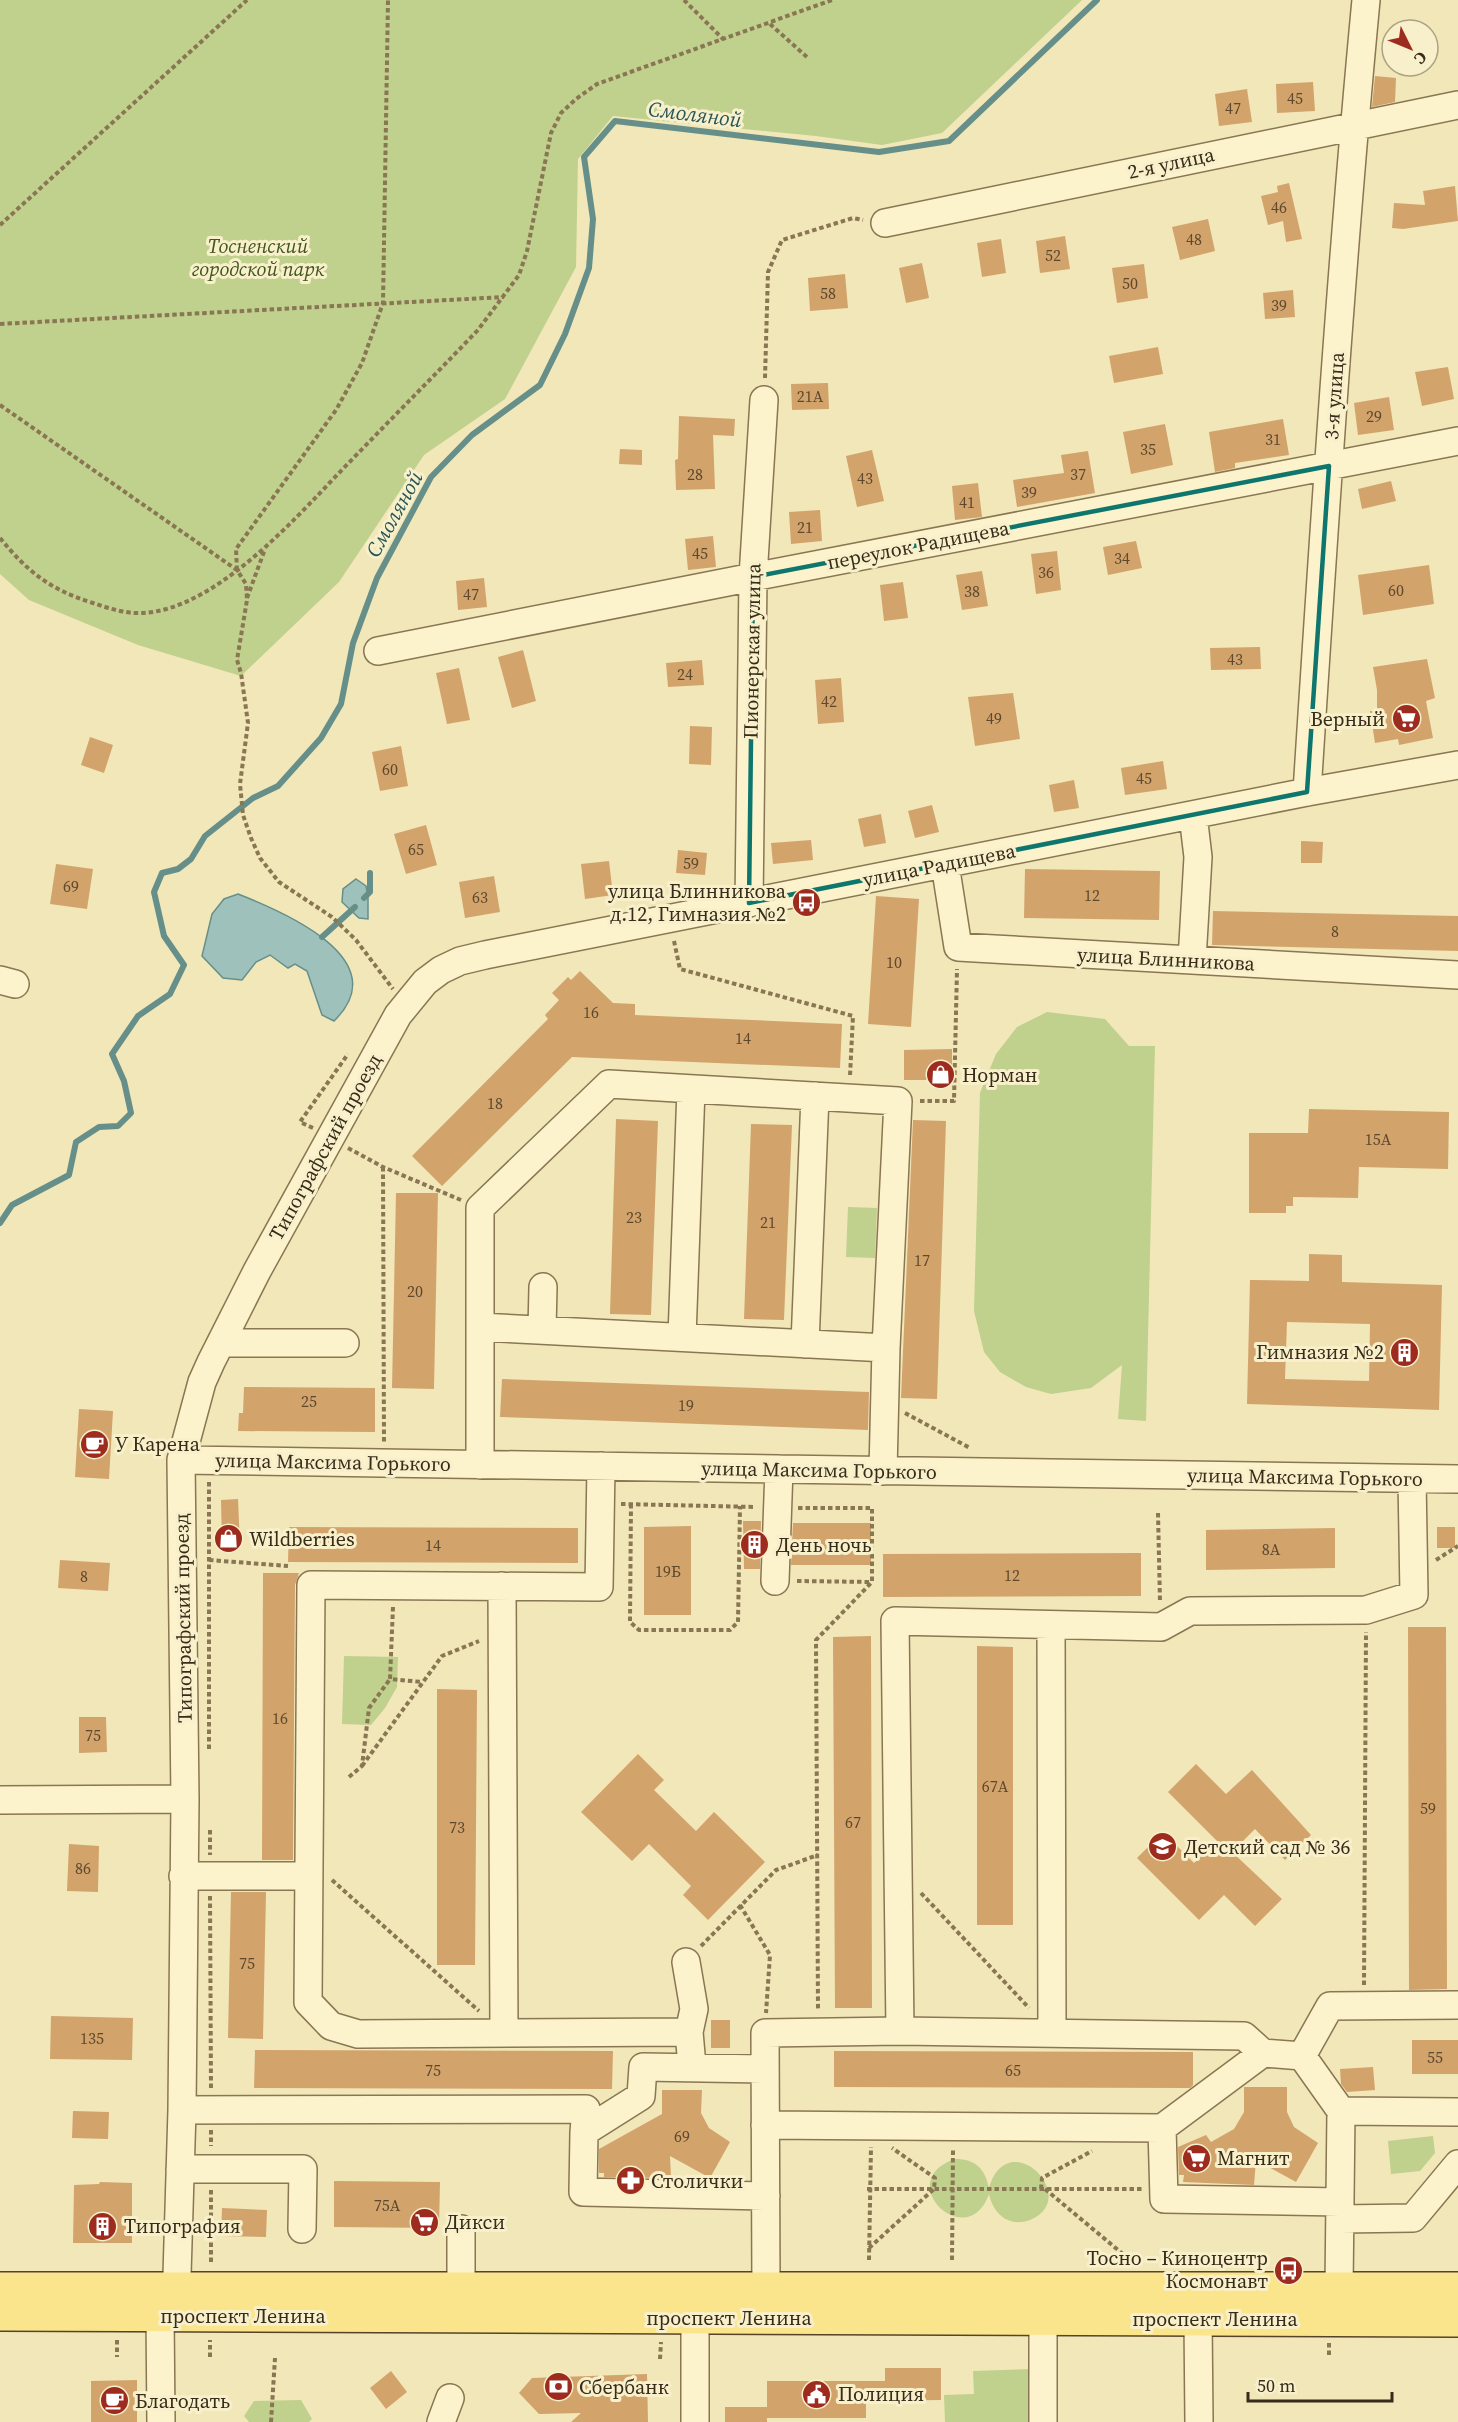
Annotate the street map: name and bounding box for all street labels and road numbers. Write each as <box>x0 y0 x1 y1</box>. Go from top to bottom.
street label: 2-я улица <box>1125 140 1218 186</box>
street label: 3-я улица <box>1317 350 1351 441</box>
street label: переулок Радищева <box>824 513 1012 576</box>
street label: Пионерская улица <box>736 562 768 739</box>
street label: улица Радищева <box>860 836 1019 894</box>
street label: улица Блинникова <box>1076 940 1256 978</box>
street label: Типографский проезд <box>262 1049 388 1245</box>
street label: улица Максима Горького <box>215 1446 451 1478</box>
street label: улица Максима Горького <box>701 1454 937 1486</box>
street label: улица Максима Горького <box>1187 1461 1423 1493</box>
street label: Типографский проезд <box>167 1513 199 1723</box>
street label: проспект Ленина <box>160 2302 327 2330</box>
street label: проспект Ленина <box>646 2304 813 2332</box>
street label: проспект Ленина <box>1132 2305 1299 2333</box>

